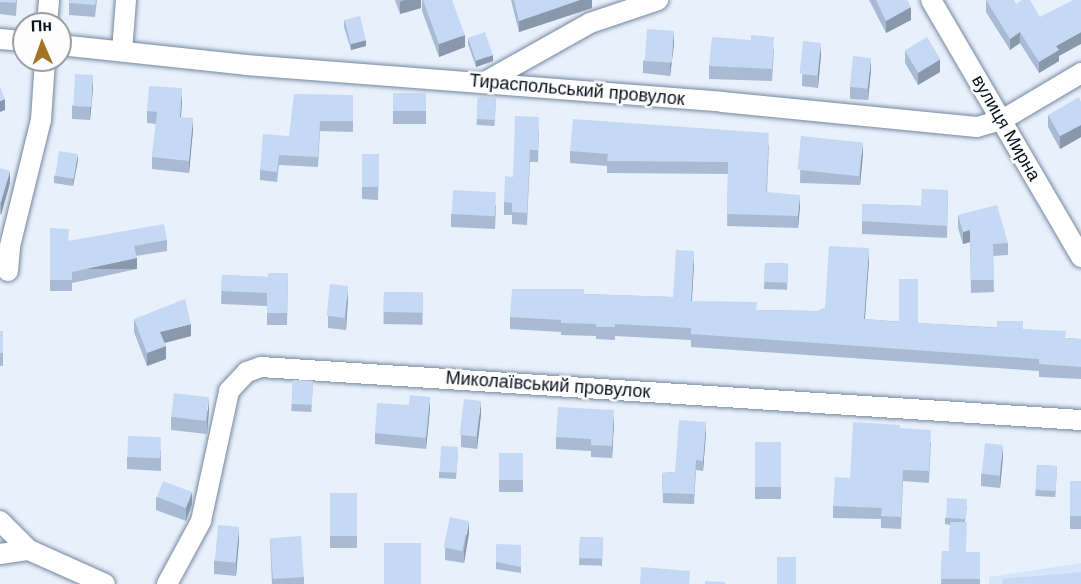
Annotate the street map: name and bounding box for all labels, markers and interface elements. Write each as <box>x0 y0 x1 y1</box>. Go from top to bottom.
north arrow <box>12 12 72 72</box>
text: Пн <box>31 17 52 34</box>
street label: Тираспольський провулок <box>468 70 686 110</box>
street label: вулиця Мирна <box>967 71 1045 185</box>
street label: Миколаївський провулок <box>445 367 651 403</box>

